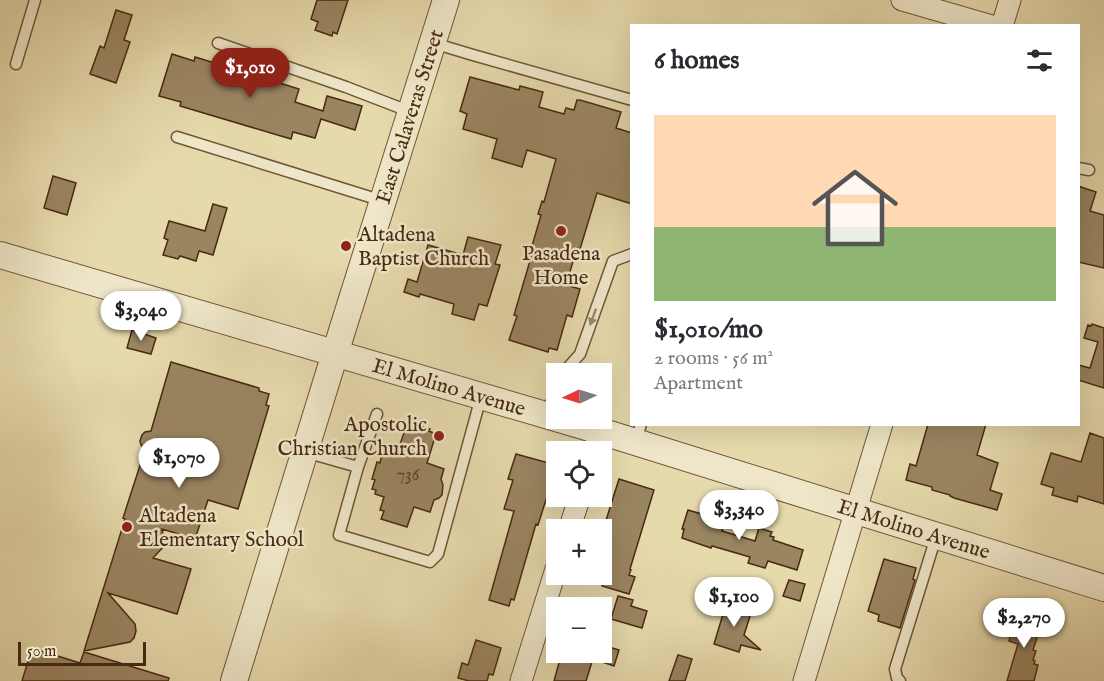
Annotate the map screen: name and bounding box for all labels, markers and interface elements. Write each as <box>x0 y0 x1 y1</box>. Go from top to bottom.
street label: East Calaveras Street <box>371 26 451 208</box>
text: 6 homes <box>654 44 739 77</box>
icon: filters <box>1023 44 1056 77</box>
pin: $1,010 <box>201 48 299 99</box>
text: $1,010 <box>225 55 275 80</box>
icon: home <box>801 154 909 262</box>
place label: Altadena Baptist Church <box>357 222 489 273</box>
marker: Pasadena Home <box>554 224 568 238</box>
marker: Altadena Baptist Church <box>339 239 353 253</box>
place label: Pasadena Home <box>522 241 601 292</box>
pin: $3,040 <box>92 291 190 342</box>
text: $3,040 <box>114 298 168 323</box>
one-way arrow <box>588 308 598 326</box>
text: $1,010/mo <box>654 313 763 346</box>
text: 2 rooms · 56 m² <box>654 346 773 371</box>
street label: El Molino Avenue <box>369 353 529 424</box>
north arrow <box>546 363 612 429</box>
map controls <box>546 363 612 663</box>
text: Apartment <box>654 371 743 396</box>
place label: Apostolic Christian Church <box>278 412 427 463</box>
marker: Apostolic Christian Church <box>432 429 446 443</box>
pin: $1,070 <box>130 438 228 489</box>
button: locate <box>546 441 612 507</box>
text: $1,070 <box>153 445 205 470</box>
house number: 736 <box>397 464 420 487</box>
pin: $3,340 <box>690 490 788 541</box>
street label: El Molino Avenue <box>834 494 993 567</box>
text: $3,340 <box>714 497 764 522</box>
place label: Altadena Elementary School <box>138 503 304 554</box>
button: + <box>546 519 612 585</box>
marker: Altadena Elementary School <box>120 520 134 534</box>
pin: $1,100 <box>685 577 783 628</box>
text: $1,100 <box>709 584 759 609</box>
button: − <box>546 597 612 663</box>
pin: $2,270 <box>975 598 1073 649</box>
text: $2,270 <box>997 605 1051 630</box>
scale bar <box>18 639 146 666</box>
text: 50 m <box>27 642 56 662</box>

